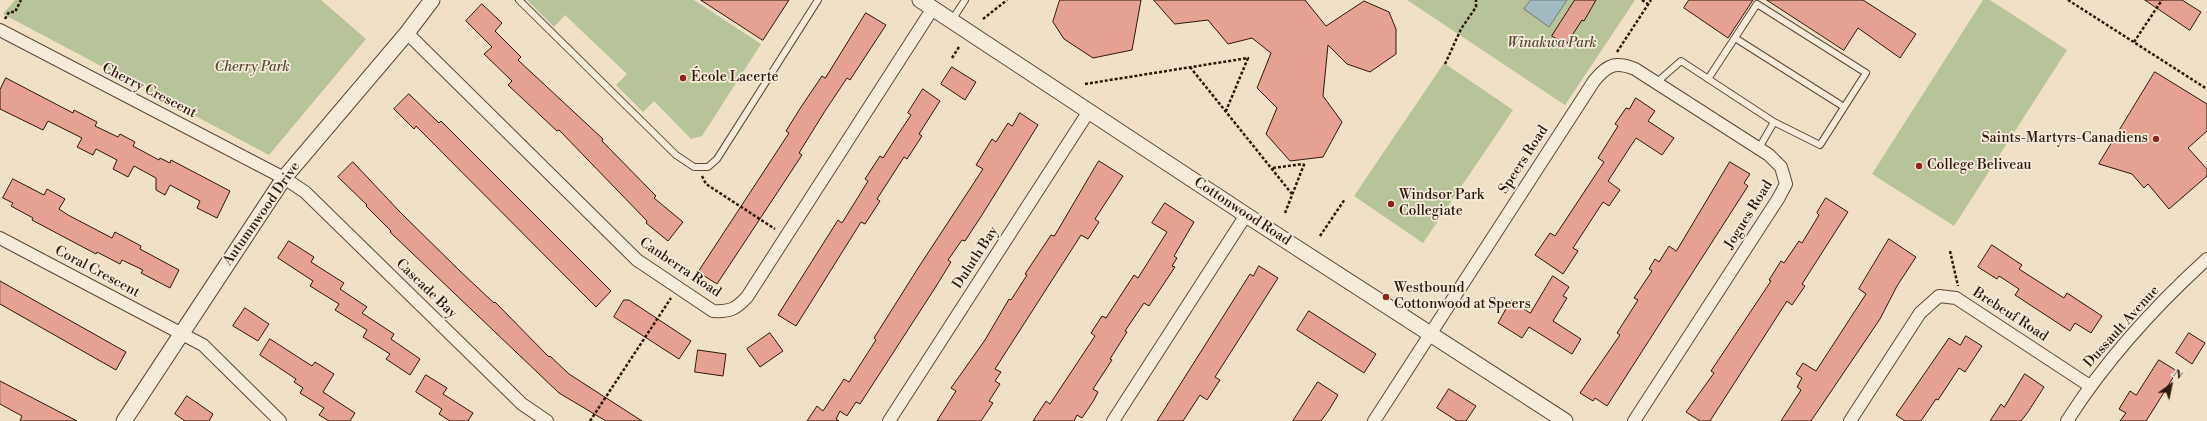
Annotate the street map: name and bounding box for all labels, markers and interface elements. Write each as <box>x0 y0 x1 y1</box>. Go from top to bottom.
park label: Winakwa Park <box>1507 36 1597 52</box>
street label: Cherry Crescent <box>99 60 199 122</box>
park label: Cherry Park <box>215 60 289 76</box>
place label: École Lacerte <box>691 70 779 86</box>
marker: École Lacerte <box>678 73 688 83</box>
street label: Speers Road <box>1496 123 1552 197</box>
place label: Saints-Martyrs-Canadiens <box>1981 131 2148 147</box>
marker: Saints-Martyrs-Canadiens <box>2151 134 2161 144</box>
place label: College Beliveau <box>1927 158 2031 174</box>
street label: Autumnwood Drive <box>220 159 304 269</box>
marker: College Beliveau <box>1914 161 1924 171</box>
street label: Cottonwood Road <box>1191 174 1293 250</box>
street label: Jogues Road <box>1721 178 1777 252</box>
place label: Windsor Park Collegiate <box>1399 188 1484 220</box>
marker: Windsor Park Collegiate <box>1386 199 1396 209</box>
street label: Duluth Bay <box>950 224 1002 292</box>
street label: Canberra Road <box>636 235 724 301</box>
street label: Coral Crescent <box>52 243 142 301</box>
street label: Cascade Bay <box>392 256 460 322</box>
place label: Westbound Cottonwood at Speers <box>1394 281 1531 314</box>
street label: Dussault Avenue <box>2081 283 2163 371</box>
street label: Brebeuf Road <box>1969 284 2051 346</box>
marker: Westbound Cottonwood at Speers <box>1381 292 1391 302</box>
north arrow <box>2151 365 2191 405</box>
text: N <box>2170 367 2185 383</box>

